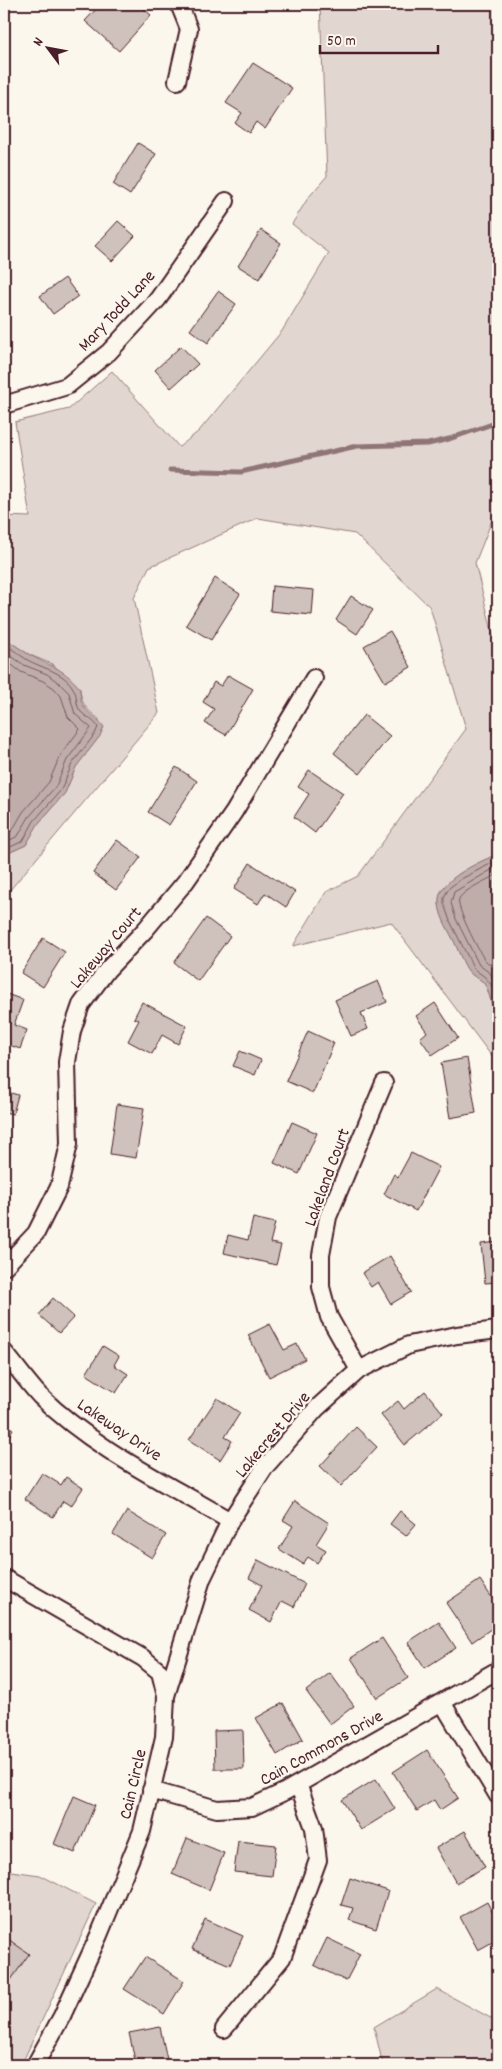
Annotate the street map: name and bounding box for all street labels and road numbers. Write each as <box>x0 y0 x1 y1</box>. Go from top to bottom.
street label: Mary Todd Lane <box>73 265 162 358</box>
street label: Lakeway Court <box>65 902 149 995</box>
street label: Lakeland Court <box>299 1125 358 1230</box>
street label: Lakecrest Drive <box>230 1387 318 1484</box>
street label: Lakeway Drive <box>71 1394 166 1469</box>
street label: Cain Commons Drive <box>256 1705 388 1793</box>
street label: Cain Circle <box>114 1747 155 1822</box>

